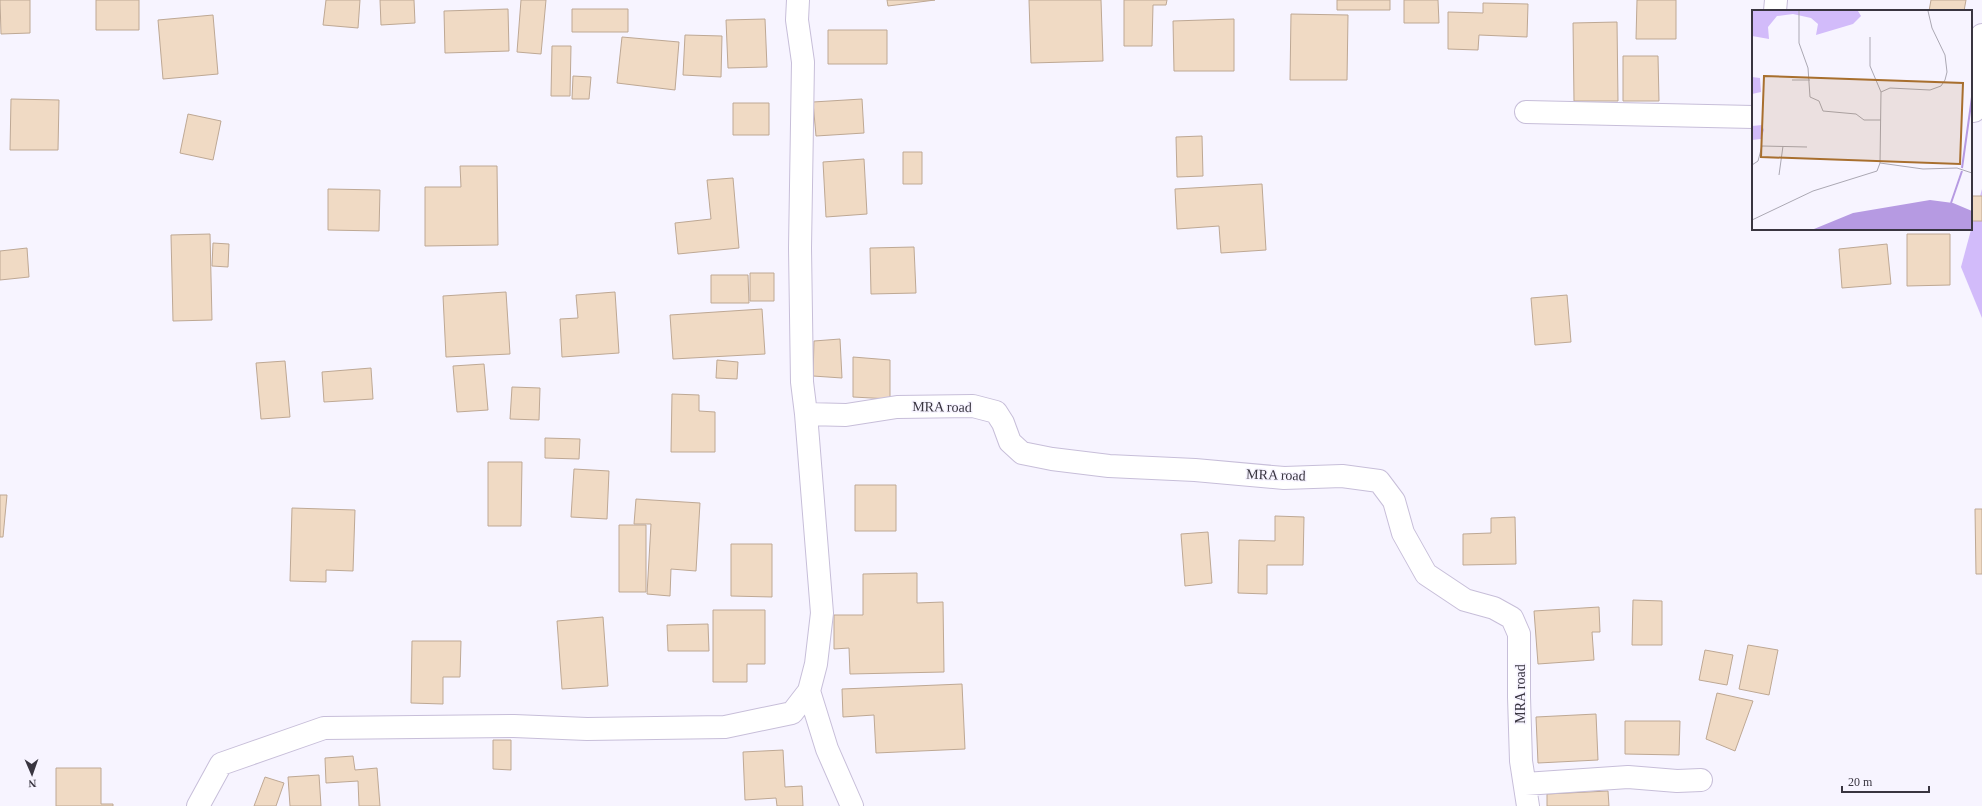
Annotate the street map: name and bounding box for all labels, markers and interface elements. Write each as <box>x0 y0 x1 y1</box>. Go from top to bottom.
inset map <box>1752 10 1972 230</box>
street label: MRA road <box>912 399 972 415</box>
street label: MRA road <box>1246 466 1306 484</box>
street label: MRA road <box>1513 664 1528 724</box>
north arrow <box>12 754 52 794</box>
scale bar <box>1842 768 1929 794</box>
text: 20 m <box>1848 775 1873 789</box>
text: N <box>28 778 37 790</box>

